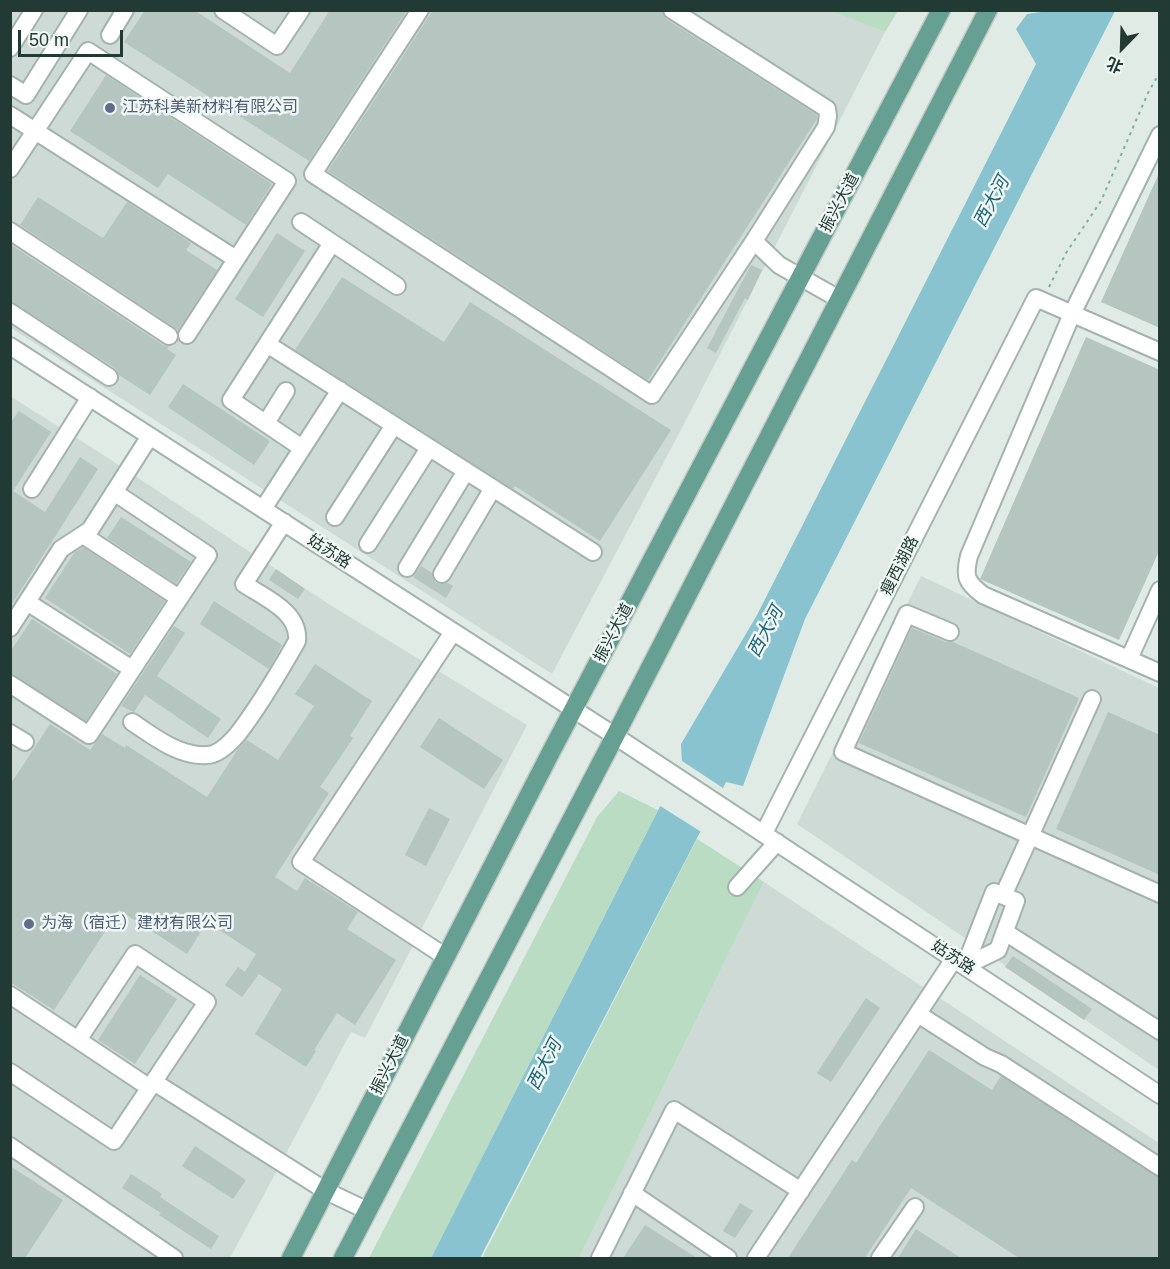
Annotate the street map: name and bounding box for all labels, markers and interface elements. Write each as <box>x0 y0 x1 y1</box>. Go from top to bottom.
scale bar <box>21 18 126 56</box>
north arrow <box>1092 18 1152 78</box>
text: 50 m <box>29 30 69 50</box>
text: 北 <box>1104 54 1125 76</box>
place label: 江苏科美新材料有限公司 <box>122 98 298 118</box>
marker: 江苏科美新材料有限公司 <box>103 101 117 115</box>
street label: 振兴大道 <box>817 170 863 236</box>
water label: 西大河 <box>970 173 1014 231</box>
street label: 姑苏路 <box>304 531 354 573</box>
street label: 瘦西湖路 <box>877 533 923 599</box>
street label: 振兴大道 <box>591 600 637 666</box>
water label: 西大河 <box>744 603 788 661</box>
place label: 为海（宿迁）建材有限公司 <box>41 914 233 934</box>
marker: 为海（宿迁）建材有限公司 <box>22 917 36 931</box>
street label: 姑苏路 <box>928 937 978 979</box>
street label: 振兴大道 <box>367 1032 413 1098</box>
water label: 西大河 <box>523 1036 567 1094</box>

